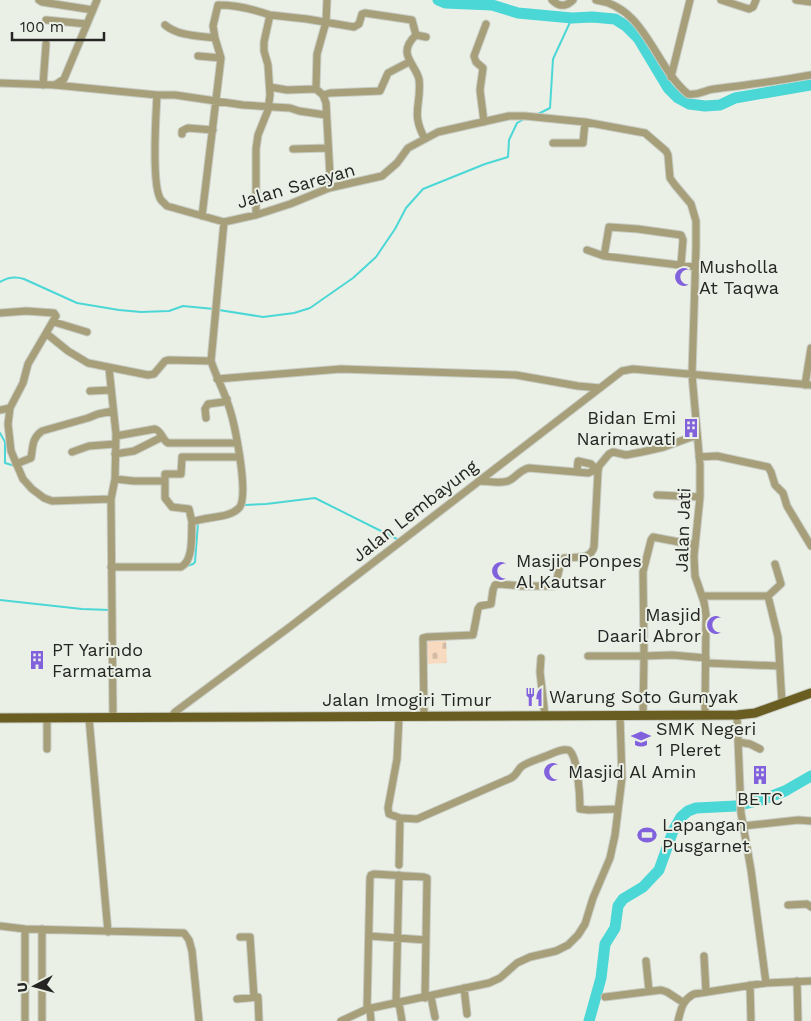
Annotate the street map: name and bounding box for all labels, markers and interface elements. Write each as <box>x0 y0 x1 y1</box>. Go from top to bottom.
scale bar <box>12 10 105 42</box>
text: 100 m <box>20 18 64 36</box>
street label: Jalan Sareyan <box>234 159 357 212</box>
place label: Musholla At Taqwa <box>699 256 779 298</box>
mosque icon: Musholla At Taqwa <box>673 266 695 288</box>
place label: Bidan Emi Narimawati <box>576 407 676 449</box>
building icon: Bidan Emi Narimawati <box>680 417 702 439</box>
street label: Jalan Lembayung <box>348 455 482 566</box>
street label: Jalan Jati <box>671 487 694 573</box>
place label: Masjid Ponpes Al Kautsar <box>516 550 642 592</box>
mosque icon: Masjid Ponpes Al Kautsar <box>490 560 512 582</box>
place label: Masjid Daaril Abror <box>597 604 701 646</box>
mosque icon: Masjid Daaril Abror <box>705 614 727 636</box>
place label: PT Yarindo Farmatama <box>52 639 152 681</box>
building icon: PT Yarindo Farmatama <box>26 649 48 671</box>
restaurant icon: Warung Soto Gumyak <box>523 686 545 708</box>
place label: Warung Soto Gumyak <box>549 686 738 707</box>
street label: Jalan Imogiri Timur <box>322 689 492 710</box>
place label: SMK Negeri 1 Pleret <box>656 718 756 760</box>
school or university icon: SMK Negeri 1 Pleret <box>630 728 652 750</box>
mosque icon: Masjid Al Amin <box>542 761 564 783</box>
place label: Masjid Al Amin <box>568 761 696 782</box>
building icon: BETC <box>749 764 771 786</box>
place label: BETC <box>737 788 783 809</box>
place label: Lapangan Pusgarnet <box>662 814 750 856</box>
sports icon: Lapangan Pusgarnet <box>636 824 658 846</box>
north arrow <box>10 961 60 1011</box>
text: U <box>14 982 31 993</box>

